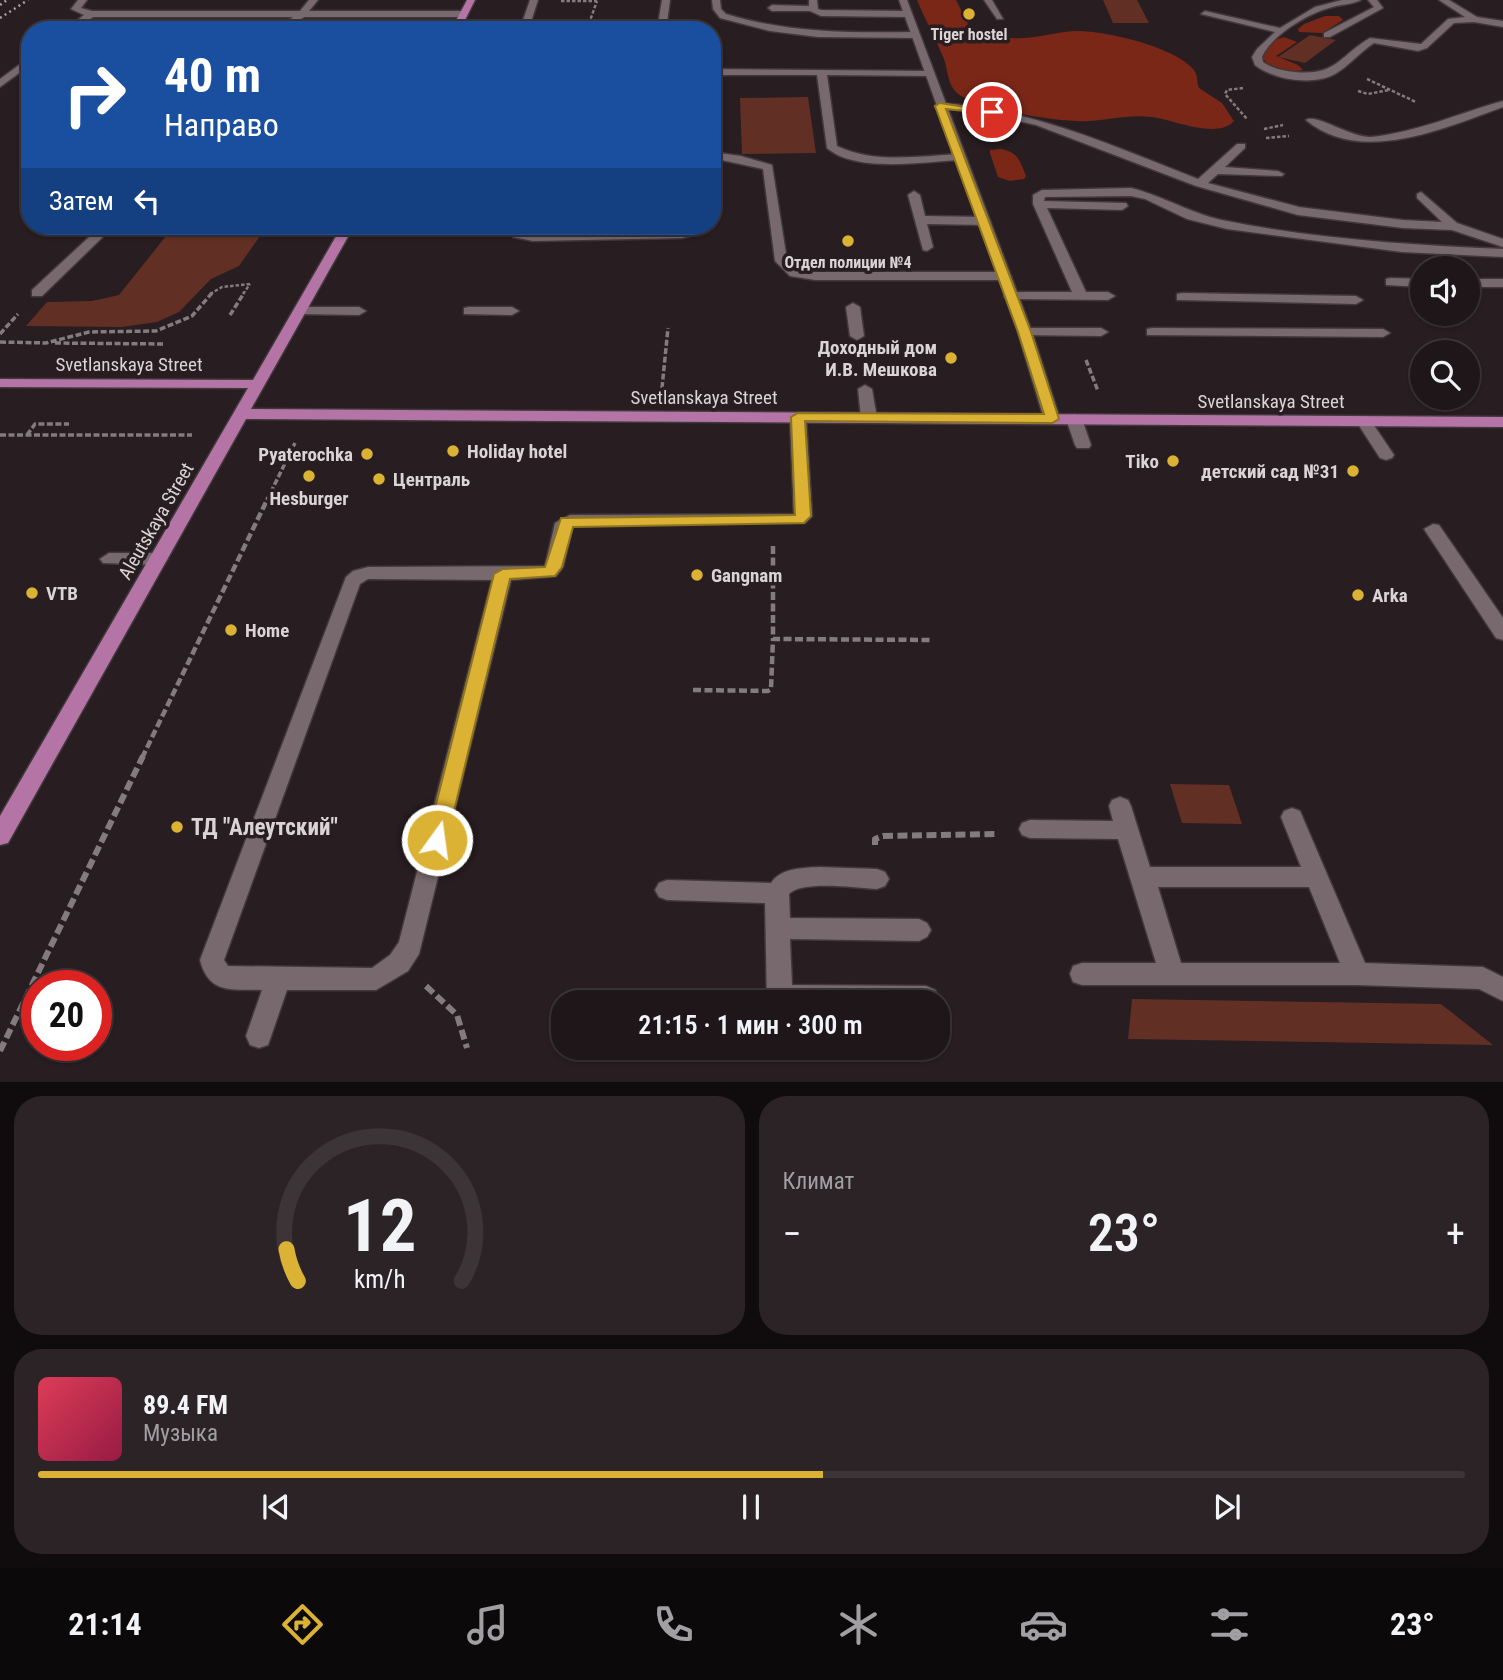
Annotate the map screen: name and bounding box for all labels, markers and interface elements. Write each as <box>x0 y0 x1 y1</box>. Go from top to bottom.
marker: Tiger hostel <box>961 6 977 22</box>
place label: Tiger hostel <box>930 25 1008 44</box>
text: 40 m <box>164 47 261 104</box>
icon: right <box>49 49 140 140</box>
pin <box>962 82 1022 142</box>
icon: arrive <box>973 93 1011 131</box>
text: Направо <box>164 106 279 144</box>
icon: left <box>128 182 166 220</box>
text: Затем <box>49 186 114 216</box>
marker: Отдел полиции №4 <box>840 233 856 249</box>
place label: Отдел полиции №4 <box>784 253 912 272</box>
map controls <box>1410 256 1480 410</box>
button: sound <box>1410 256 1480 326</box>
place label: Доходный дом И.В. Мешкова <box>818 336 937 381</box>
button: search <box>1410 340 1480 410</box>
marker: Доходный дом И.В. Мешкова <box>943 350 959 366</box>
street label: Svetlanskaya Street <box>56 353 203 376</box>
street label: Svetlanskaya Street <box>631 386 778 409</box>
street label: Svetlanskaya Street <box>1198 390 1345 413</box>
place label: Holiday hotel <box>467 440 567 463</box>
place label: Pyaterochka <box>258 443 353 466</box>
marker: Holiday hotel <box>445 443 461 459</box>
marker: Pyaterochka <box>359 446 375 462</box>
place label: Tiko <box>1125 450 1159 473</box>
marker: Tiko <box>1165 453 1181 469</box>
street label: Aleutskaya Street <box>113 459 199 583</box>
place label: детский сад №31 <box>1201 460 1339 483</box>
marker: детский сад №31 <box>1345 463 1361 479</box>
marker: Hesburger <box>301 468 317 484</box>
place label: Централь <box>393 468 470 491</box>
marker: Централь <box>371 471 387 487</box>
place label: Hesburger <box>269 487 349 510</box>
place label: Gangnam <box>711 564 782 587</box>
marker: Gangnam <box>689 567 705 583</box>
place label: VTB <box>46 582 78 605</box>
place label: Arka <box>1372 584 1408 607</box>
marker: VTB <box>24 585 40 601</box>
marker: Arka <box>1350 587 1366 603</box>
place label: Home <box>245 619 289 642</box>
marker: Home <box>223 622 239 638</box>
position arrow <box>400 803 474 877</box>
place label: ТД "Алеутский" <box>191 814 338 841</box>
marker: ТД "Алеутский" <box>169 819 185 835</box>
speed limit sign: 20 <box>21 970 112 1061</box>
text: 21:15 · 1 мин · 300 m <box>638 1010 863 1040</box>
text: Климат <box>783 1168 854 1195</box>
text: 12 <box>342 1184 416 1270</box>
text: 23° <box>1088 1203 1160 1264</box>
text: − <box>783 1212 802 1256</box>
text: + <box>1446 1212 1465 1256</box>
text: km/h <box>354 1265 405 1294</box>
text: 89.4 FM <box>143 1390 228 1420</box>
text: Музыка <box>143 1420 218 1447</box>
icon: previous <box>257 1488 295 1526</box>
icon: pause <box>732 1488 770 1526</box>
icon: next <box>1208 1488 1246 1526</box>
icon: directions <box>278 1600 327 1649</box>
icon: music <box>463 1600 512 1649</box>
icon: phone <box>649 1600 698 1649</box>
icon: climate <box>834 1600 883 1649</box>
icon: car <box>1019 1600 1068 1649</box>
icon: filters <box>1205 1600 1254 1649</box>
text: 21:14 <box>68 1605 142 1643</box>
text: 23° <box>1390 1605 1435 1643</box>

